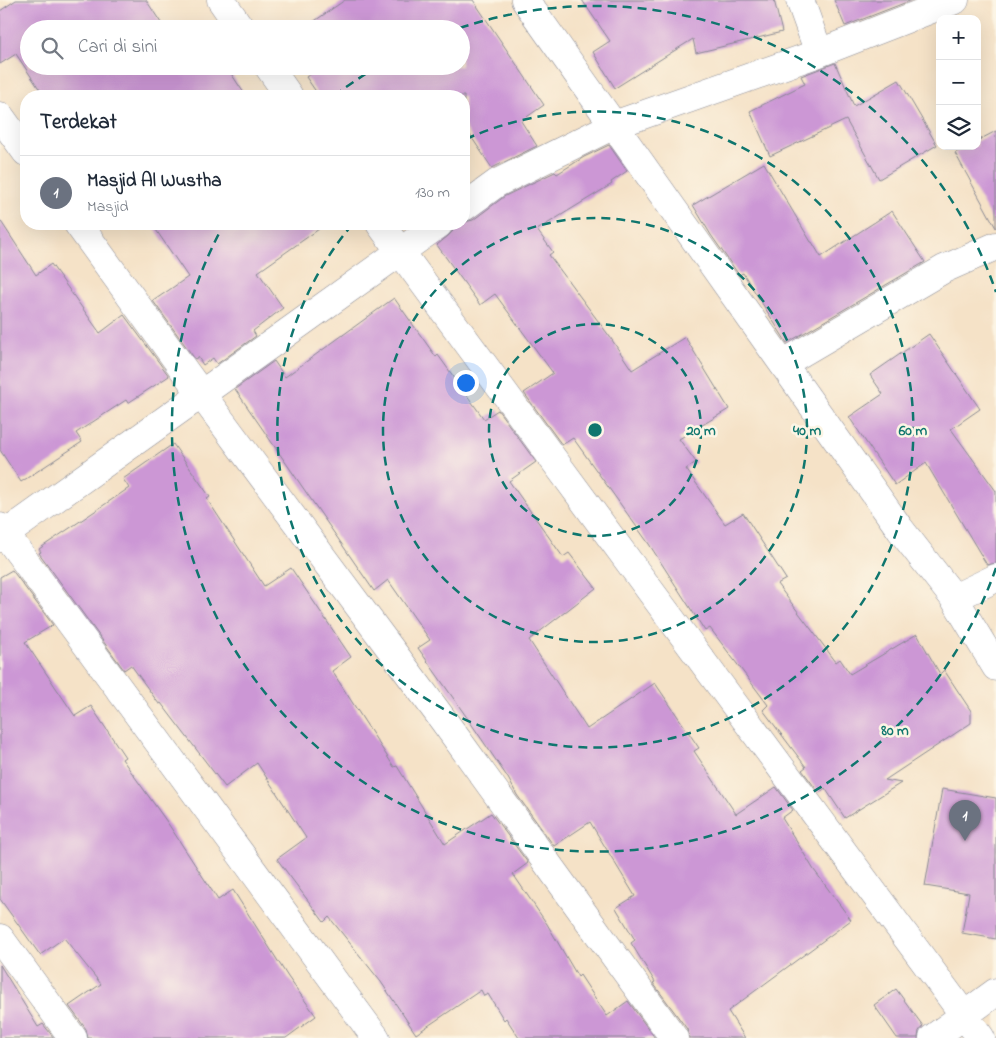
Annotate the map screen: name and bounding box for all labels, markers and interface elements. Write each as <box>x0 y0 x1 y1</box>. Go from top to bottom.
map controls <box>936 15 981 150</box>
button: + <box>936 15 981 60</box>
search box <box>20 20 470 75</box>
icon: search <box>38 34 66 62</box>
text: Cari di sini <box>78 34 157 61</box>
button: − <box>936 60 981 105</box>
button: layers <box>936 105 981 150</box>
text: Terdekat <box>40 108 117 138</box>
text: Masjid Al Wustha <box>87 168 222 195</box>
text: 1 <box>53 181 59 205</box>
text: 130 m <box>415 181 450 205</box>
text: Masjid <box>87 195 129 219</box>
your location <box>453 370 479 396</box>
text: 20 m <box>685 420 716 442</box>
text: 40 m <box>792 420 821 442</box>
text: 60 m <box>898 420 928 442</box>
centre of rings <box>586 421 604 439</box>
text: 80 m <box>880 720 909 742</box>
pin: 1 <box>949 800 981 841</box>

